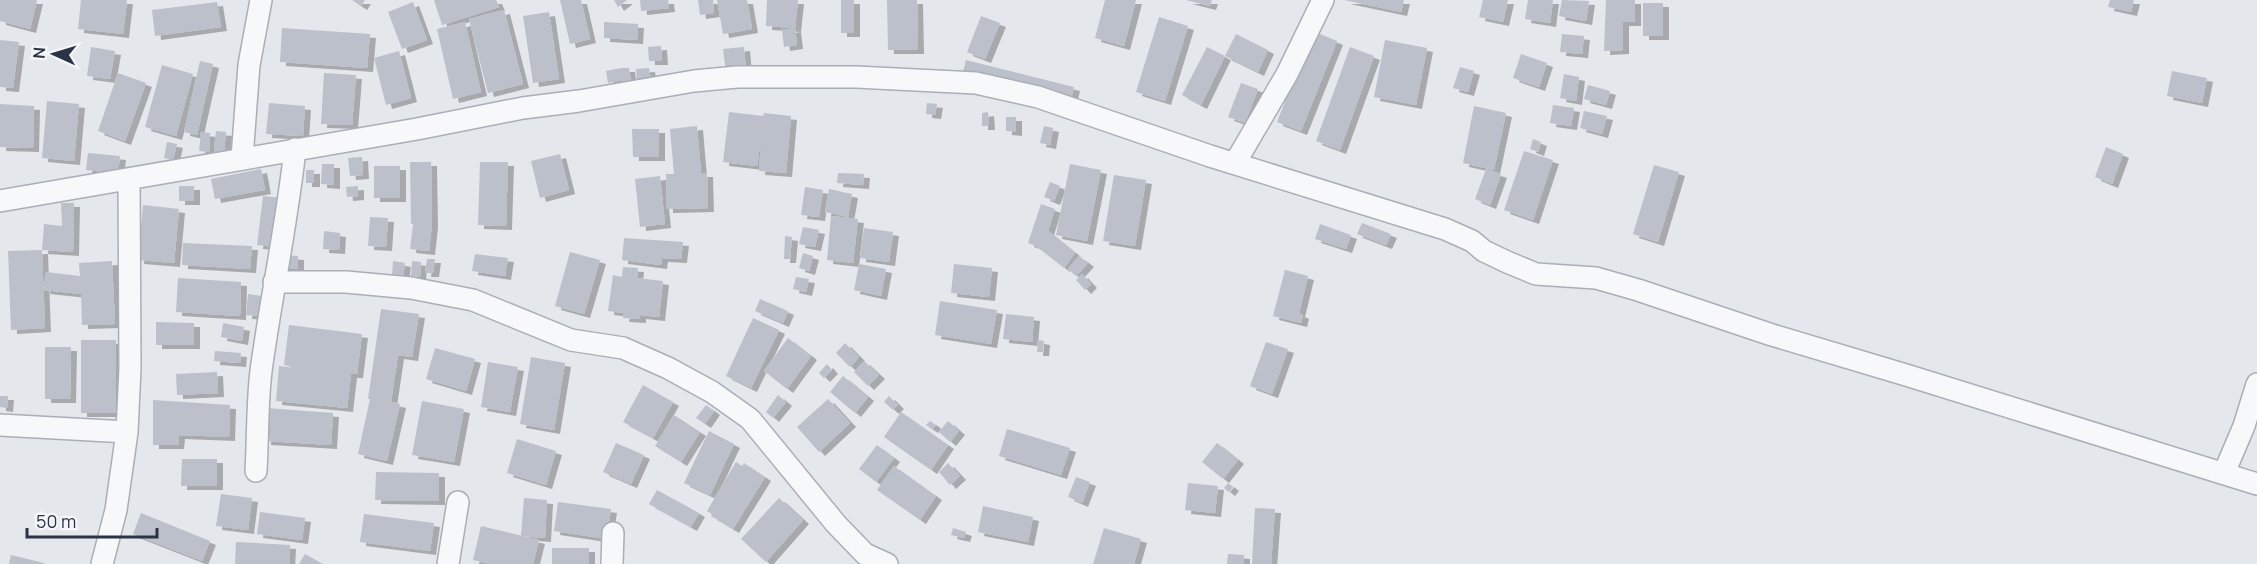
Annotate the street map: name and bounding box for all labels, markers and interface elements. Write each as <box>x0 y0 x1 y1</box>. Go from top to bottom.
north arrow <box>24 24 84 84</box>
text: N <box>28 46 50 59</box>
scale bar <box>27 501 158 539</box>
text: 50 m <box>36 509 76 533</box>

